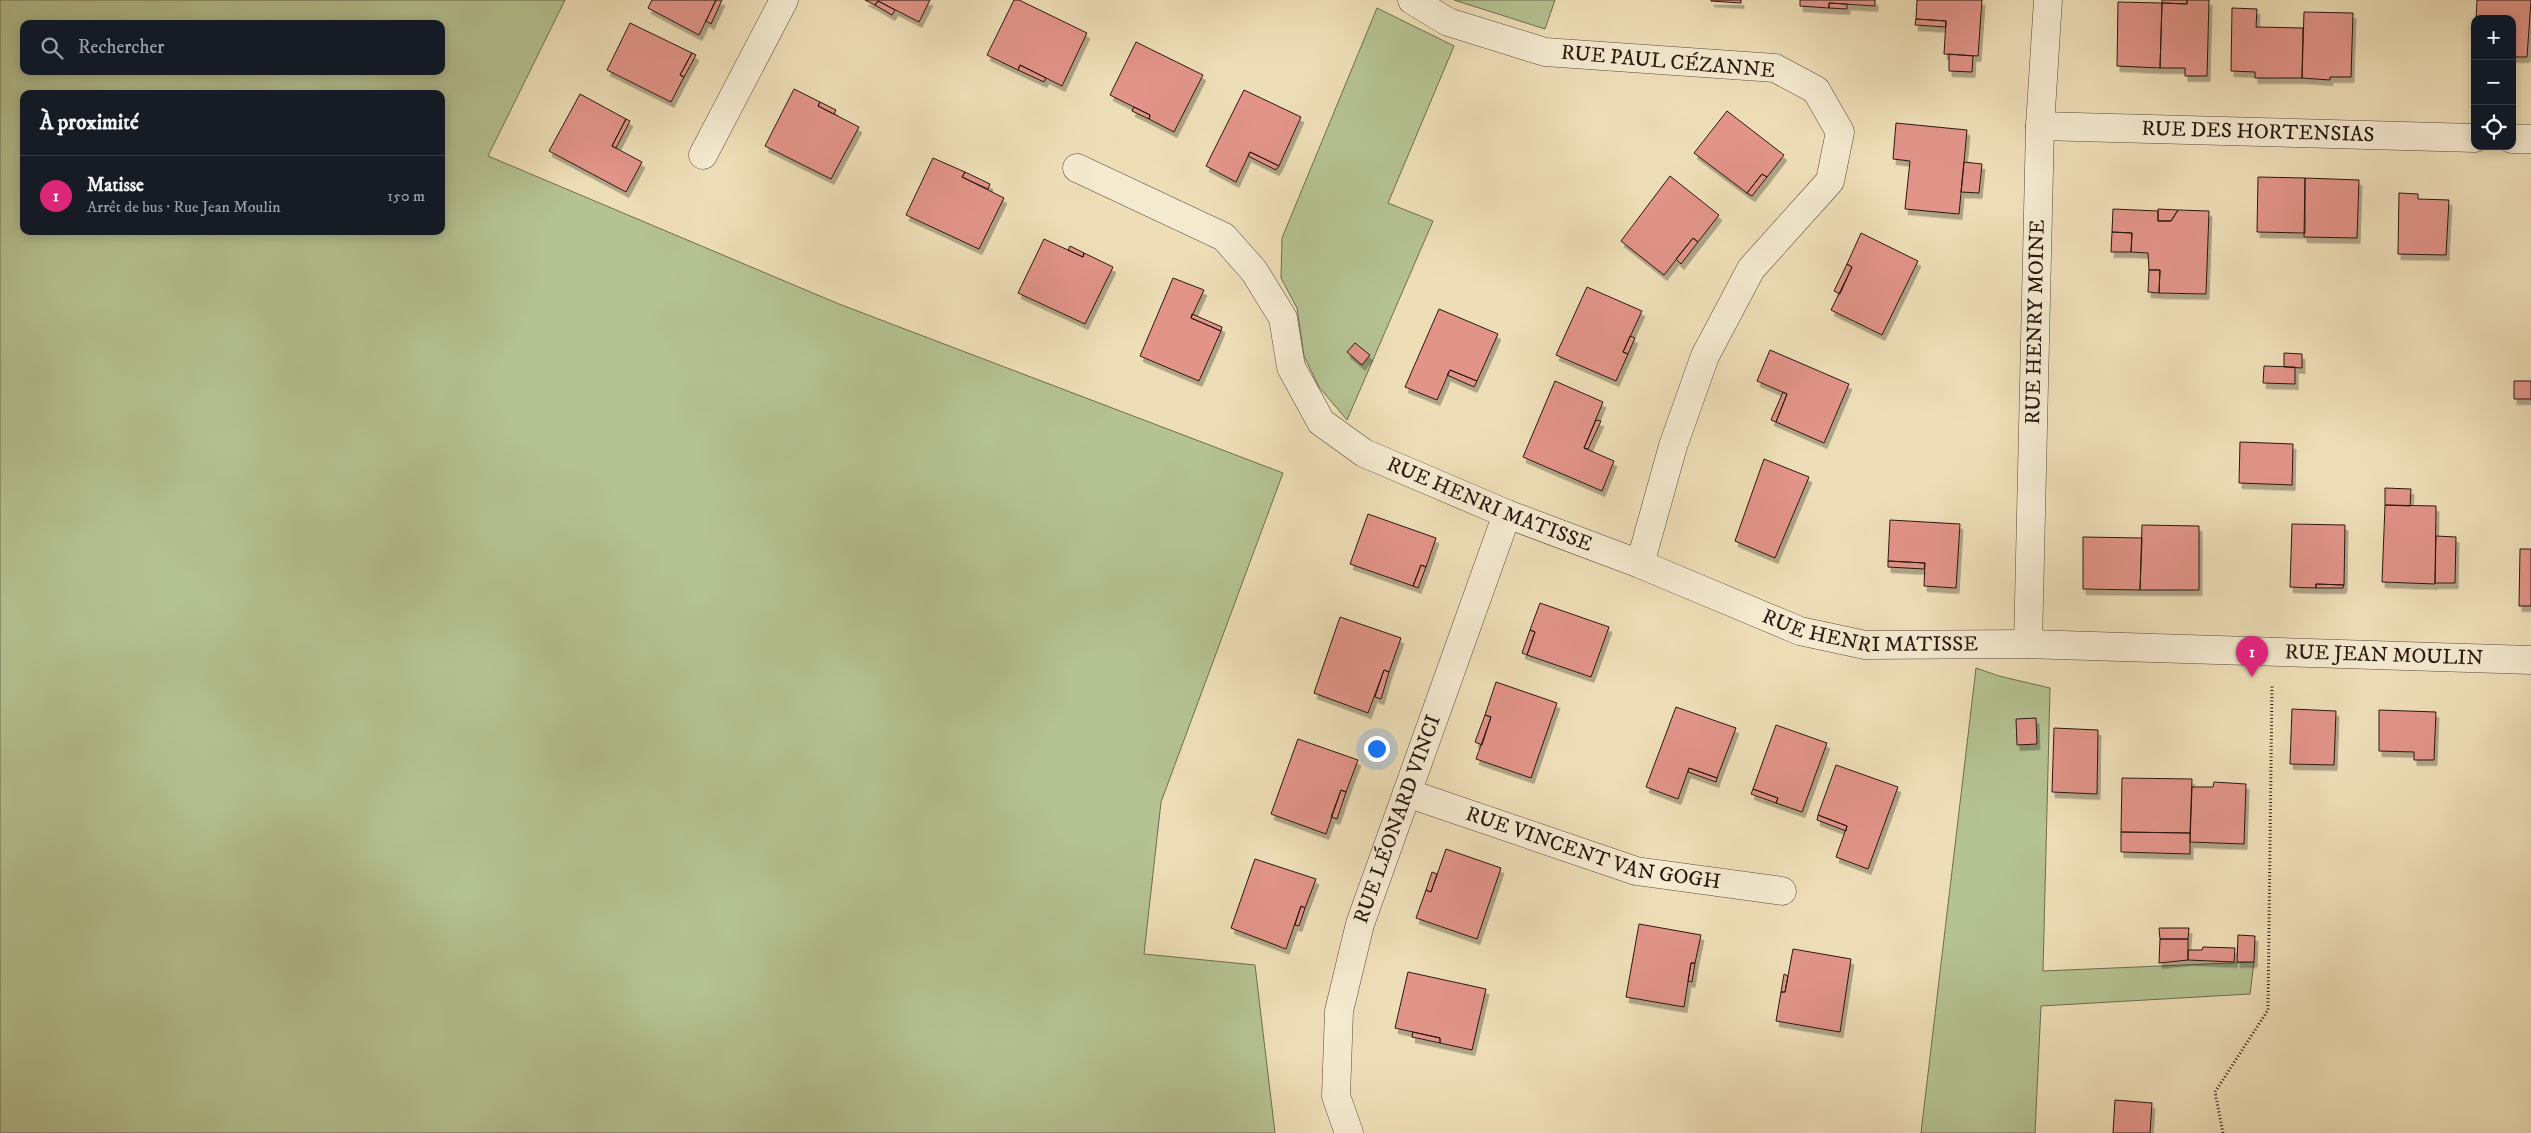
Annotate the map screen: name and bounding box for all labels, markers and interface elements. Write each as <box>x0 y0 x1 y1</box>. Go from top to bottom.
map controls <box>2471 15 2516 150</box>
button: + <box>2471 15 2516 60</box>
search box <box>20 20 445 75</box>
icon: search <box>38 34 66 62</box>
text: Rechercher <box>78 36 164 59</box>
street label: RUE PAUL CÉZANNE <box>1560 39 1776 84</box>
button: − <box>2471 60 2516 105</box>
button: locate <box>2471 105 2516 150</box>
text: À proximité <box>40 110 139 136</box>
street label: RUE DES HORTENSIAS <box>2141 116 2375 148</box>
text: Matisse <box>87 174 144 197</box>
text: 1 <box>53 186 59 206</box>
text: 150 m <box>387 186 425 206</box>
text: Arrêt de bus · Rue Jean Moulin <box>87 197 281 217</box>
street label: RUE HENRY MOINE <box>2020 219 2051 425</box>
street label: RUE HENRI MATISSE <box>1383 451 1596 558</box>
street label: RUE HENRI MATISSE <box>1758 604 1978 659</box>
pin: 1 <box>2236 636 2268 677</box>
street label: RUE JEAN MOULIN <box>2284 639 2484 671</box>
street label: RUE LÉONARD VINCI <box>1348 711 1447 927</box>
your location <box>1364 736 1390 762</box>
street label: RUE VINCENT VAN GOGH <box>1462 801 1722 895</box>

